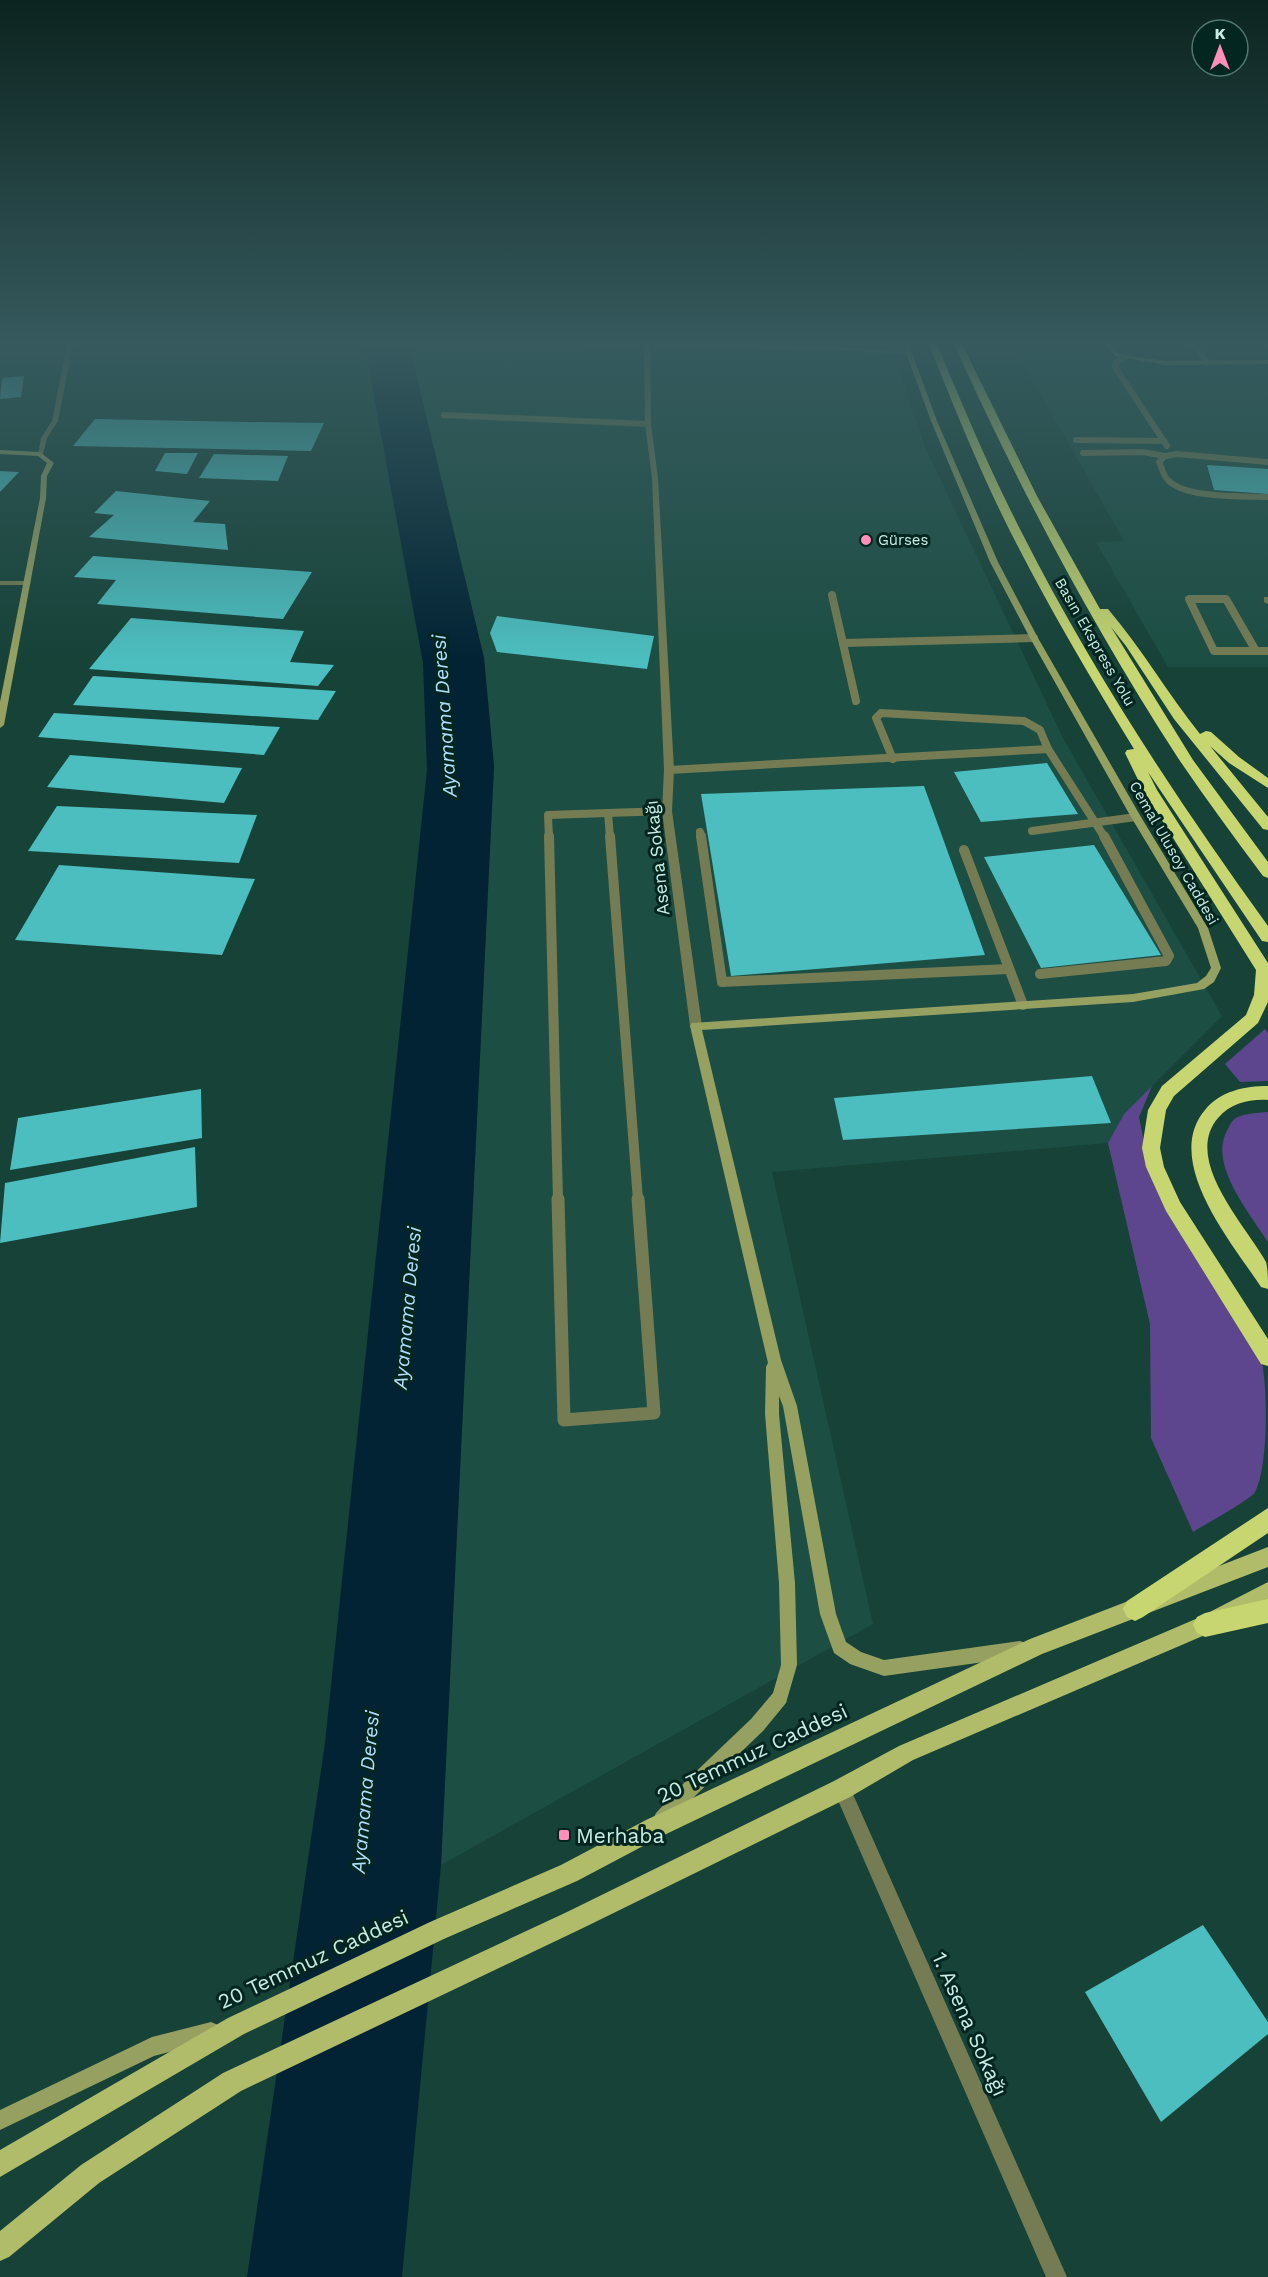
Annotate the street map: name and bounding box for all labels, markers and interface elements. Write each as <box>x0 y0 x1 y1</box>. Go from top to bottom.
north arrow <box>1190 18 1250 78</box>
text: K <box>1214 24 1226 43</box>
place label: Gürses <box>878 531 928 549</box>
marker: Gürses <box>859 533 873 547</box>
street label: Basın Ekspress Yolu <box>1051 575 1139 709</box>
water label: Ayamama Deresi <box>426 633 462 799</box>
street label: Cemal Ulusoy Caddesi <box>1126 778 1222 928</box>
street label: Asena Sokağı <box>641 799 673 917</box>
water label: Ayamama Deresi <box>388 1225 426 1391</box>
street label: 20 Temmuz Caddesi <box>653 1698 851 1808</box>
water label: Ayamama Deresi <box>346 1709 384 1875</box>
place label: Merhaba <box>576 1823 665 1848</box>
marker: Merhaba <box>557 1828 571 1842</box>
street label: 20 Temmuz Caddesi <box>214 1904 412 2014</box>
street label: 1. Asena Sokağı <box>927 1948 1013 2100</box>

